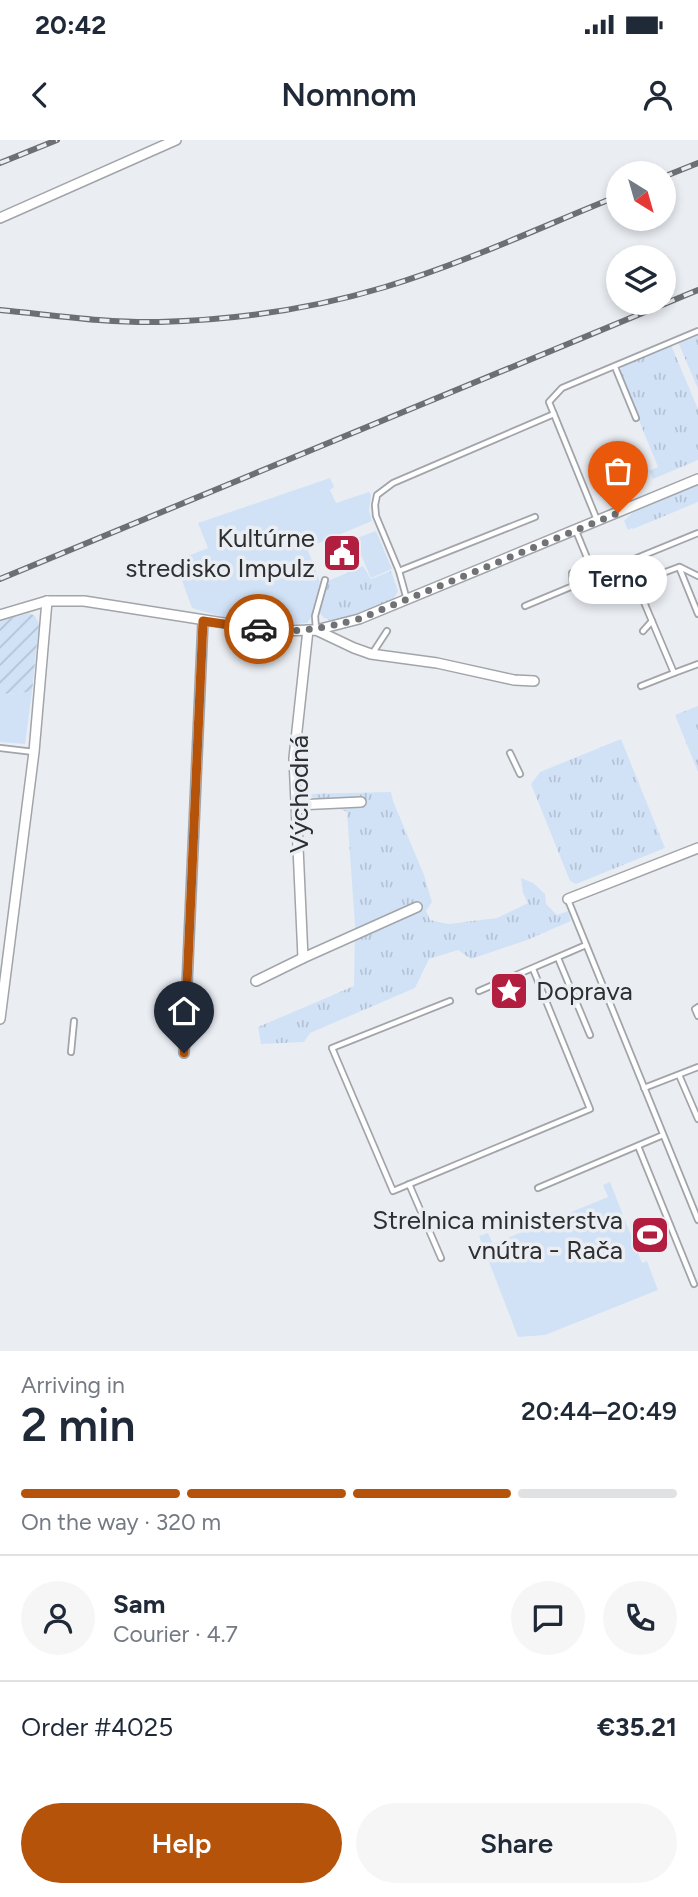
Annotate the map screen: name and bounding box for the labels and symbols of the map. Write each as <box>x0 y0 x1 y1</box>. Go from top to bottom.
north arrow <box>606 161 676 231</box>
pin <box>588 441 648 513</box>
place label: Kultúrne stredisko Impulz <box>125 522 315 584</box>
public building icon: Kultúrne stredisko Impulz <box>321 532 363 574</box>
callout: Terno <box>569 555 667 604</box>
courier <box>224 594 294 664</box>
street label: Východná <box>283 735 315 853</box>
place icon: Doprava <box>488 970 530 1012</box>
place label: Doprava <box>536 975 633 1007</box>
pin <box>154 981 214 1053</box>
place label: Strelnica ministerstva vnútra - Rača <box>372 1204 623 1266</box>
sports icon: Strelnica ministerstva vnútra - Rača <box>629 1214 671 1256</box>

